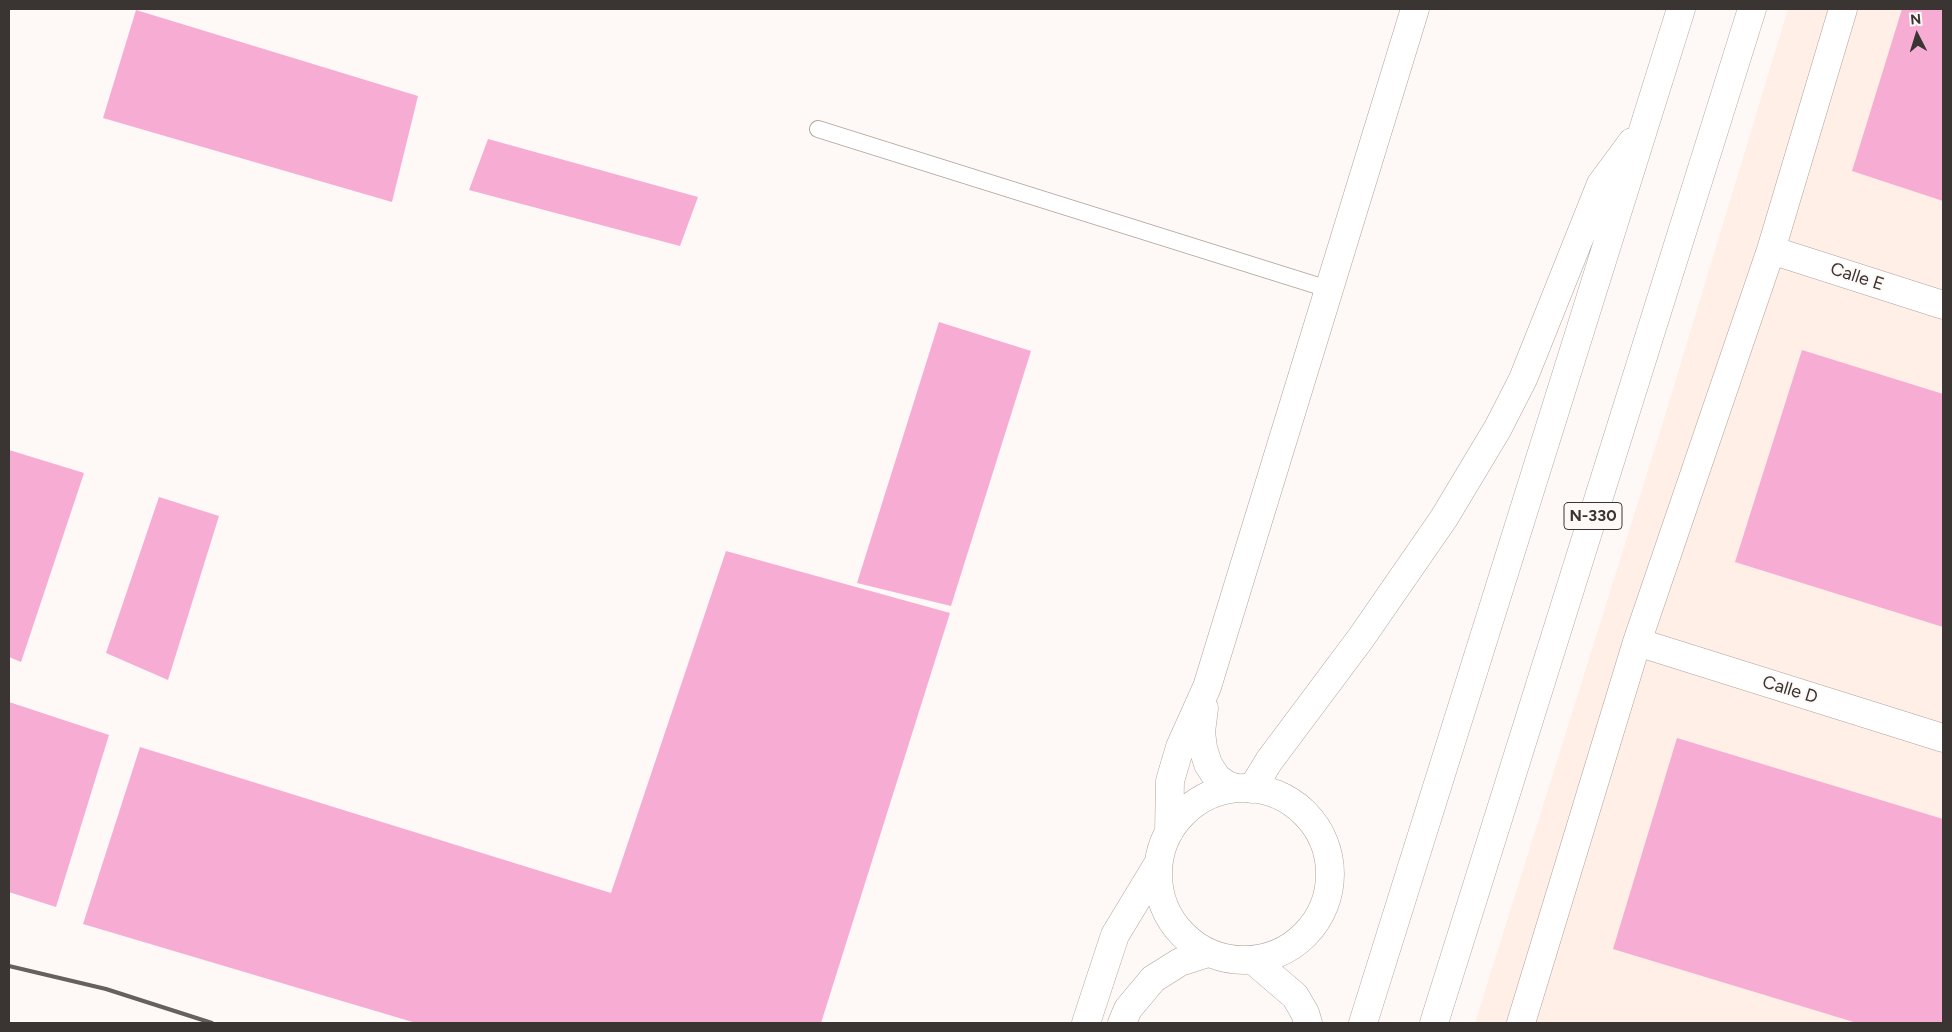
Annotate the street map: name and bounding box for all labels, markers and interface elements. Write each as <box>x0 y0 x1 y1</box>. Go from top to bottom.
north arrow <box>1892 10 1942 60</box>
text: N <box>1910 11 1922 28</box>
street label: Calle E <box>1828 258 1886 296</box>
road number: N-330 <box>1564 502 1622 530</box>
street label: Calle D <box>1760 671 1820 709</box>

